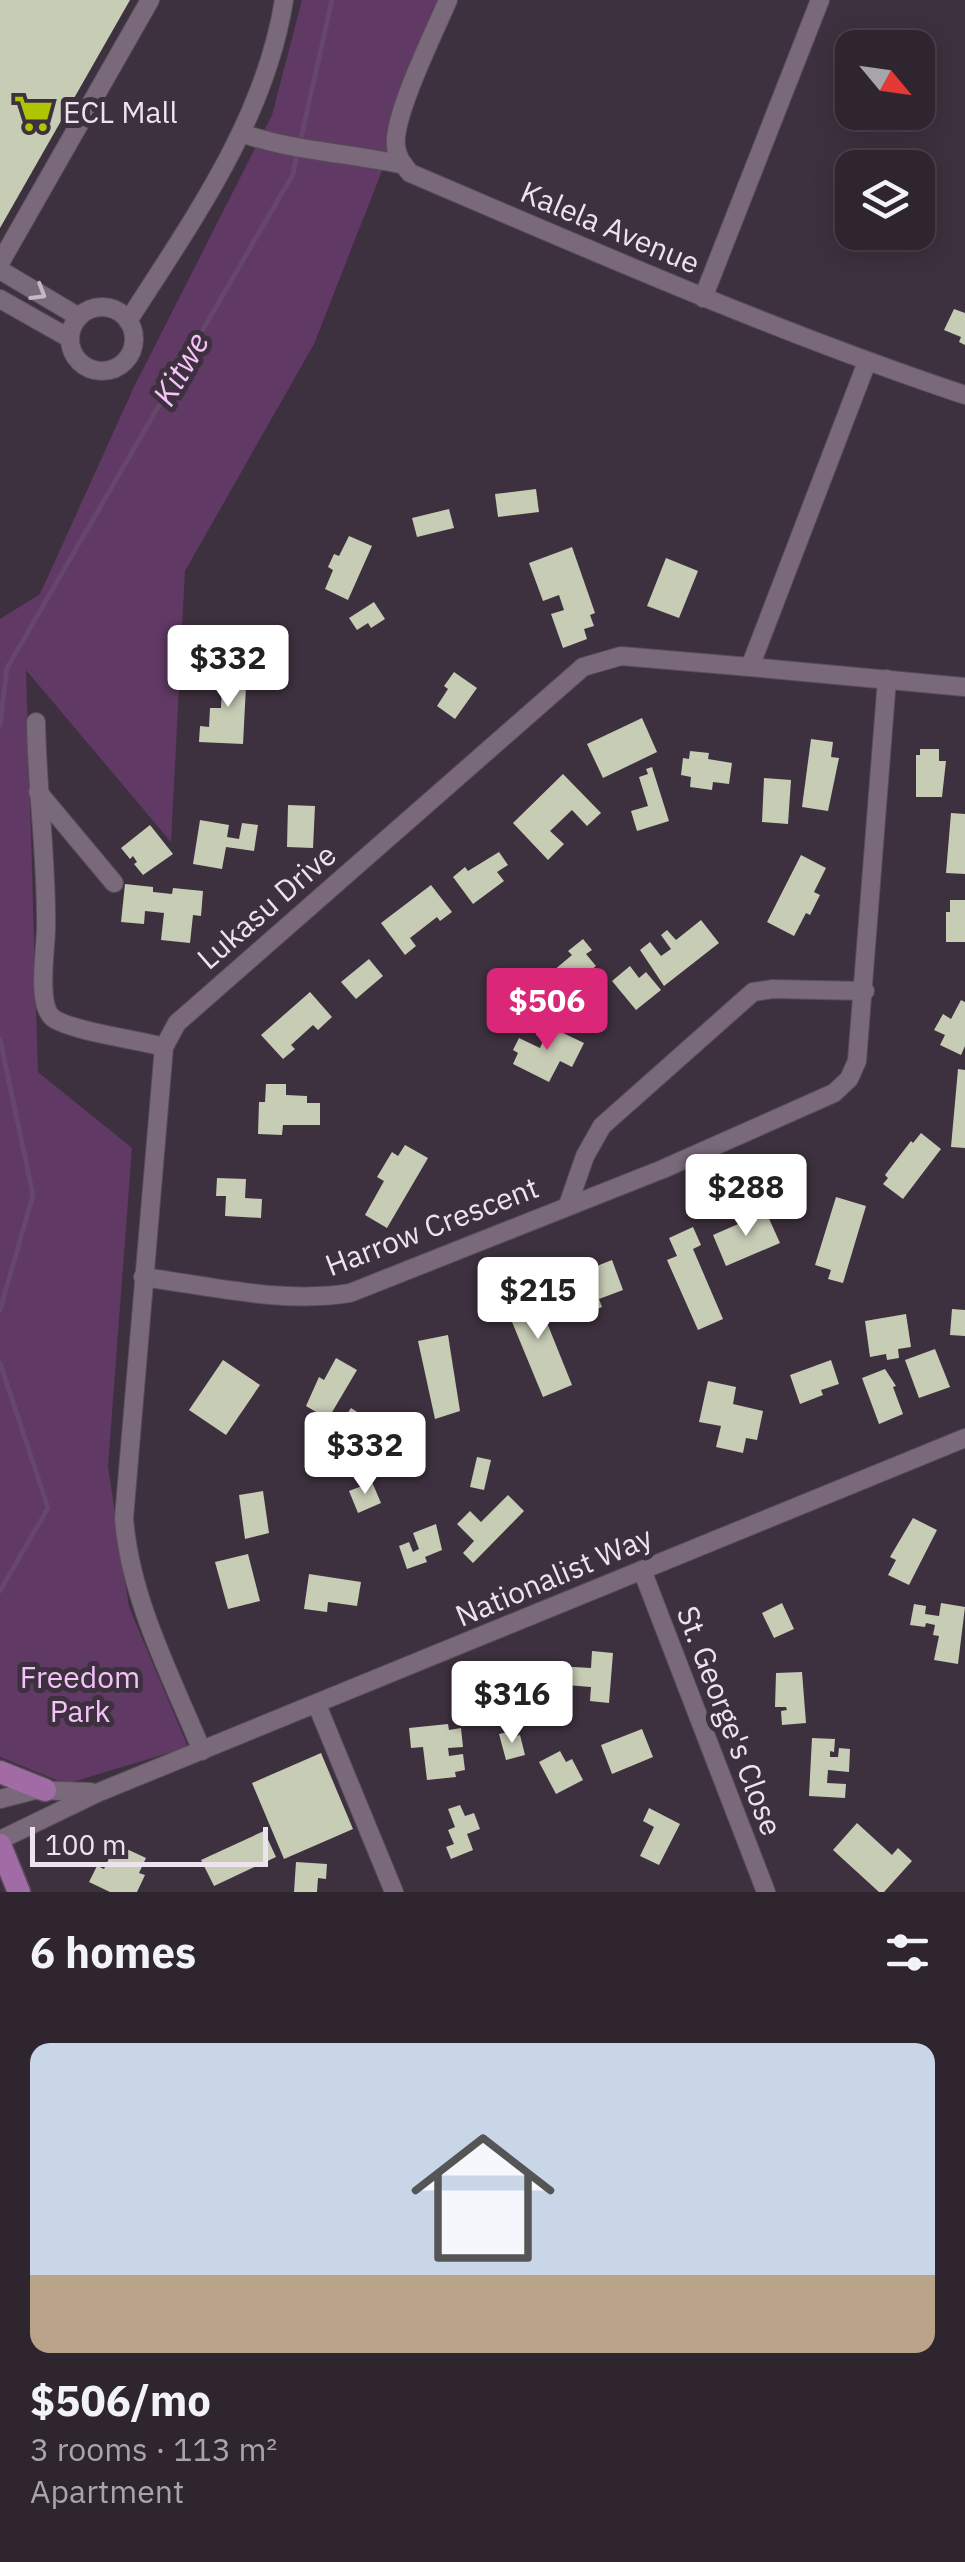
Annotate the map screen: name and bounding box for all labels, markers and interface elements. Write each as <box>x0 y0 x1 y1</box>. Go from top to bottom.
north arrow <box>835 30 935 130</box>
map controls <box>835 30 935 250</box>
supermarket icon: ECL Mall <box>12 92 54 134</box>
place label: ECL Mall <box>63 92 178 131</box>
button: layers <box>835 150 935 250</box>
street label: Kalela Avenue <box>515 171 706 282</box>
one-way arrow <box>28 281 46 301</box>
water label: Kitwe <box>142 324 218 413</box>
pin: $332 <box>169 625 287 710</box>
text: $332 <box>190 636 266 678</box>
street label: Lukasu Drive <box>188 835 344 977</box>
pin: $506 <box>488 968 606 1053</box>
text: $506 <box>509 979 585 1021</box>
pin: $288 <box>687 1154 805 1239</box>
text: $288 <box>708 1165 784 1207</box>
street label: Harrow Crescent <box>319 1167 544 1284</box>
pin: $215 <box>479 1257 597 1342</box>
text: $215 <box>500 1268 576 1310</box>
pin: $332 <box>306 1412 424 1497</box>
text: $332 <box>327 1423 403 1465</box>
street label: Nationalist Way <box>449 1517 658 1635</box>
street label: St. George's Close <box>669 1600 792 1841</box>
park label: Freedom Park <box>20 1657 140 1730</box>
pin: $316 <box>453 1661 571 1746</box>
text: $316 <box>474 1672 550 1714</box>
scale bar <box>30 1822 268 1866</box>
text: 100 m <box>45 1826 126 1863</box>
text: 6 homes <box>30 1925 196 1980</box>
icon: filters <box>880 1925 935 1980</box>
icon: home <box>393 2108 573 2288</box>
text: $506/mo <box>30 2373 211 2428</box>
text: 3 rooms · 113 m² <box>30 2428 277 2470</box>
text: Apartment <box>30 2470 184 2512</box>

